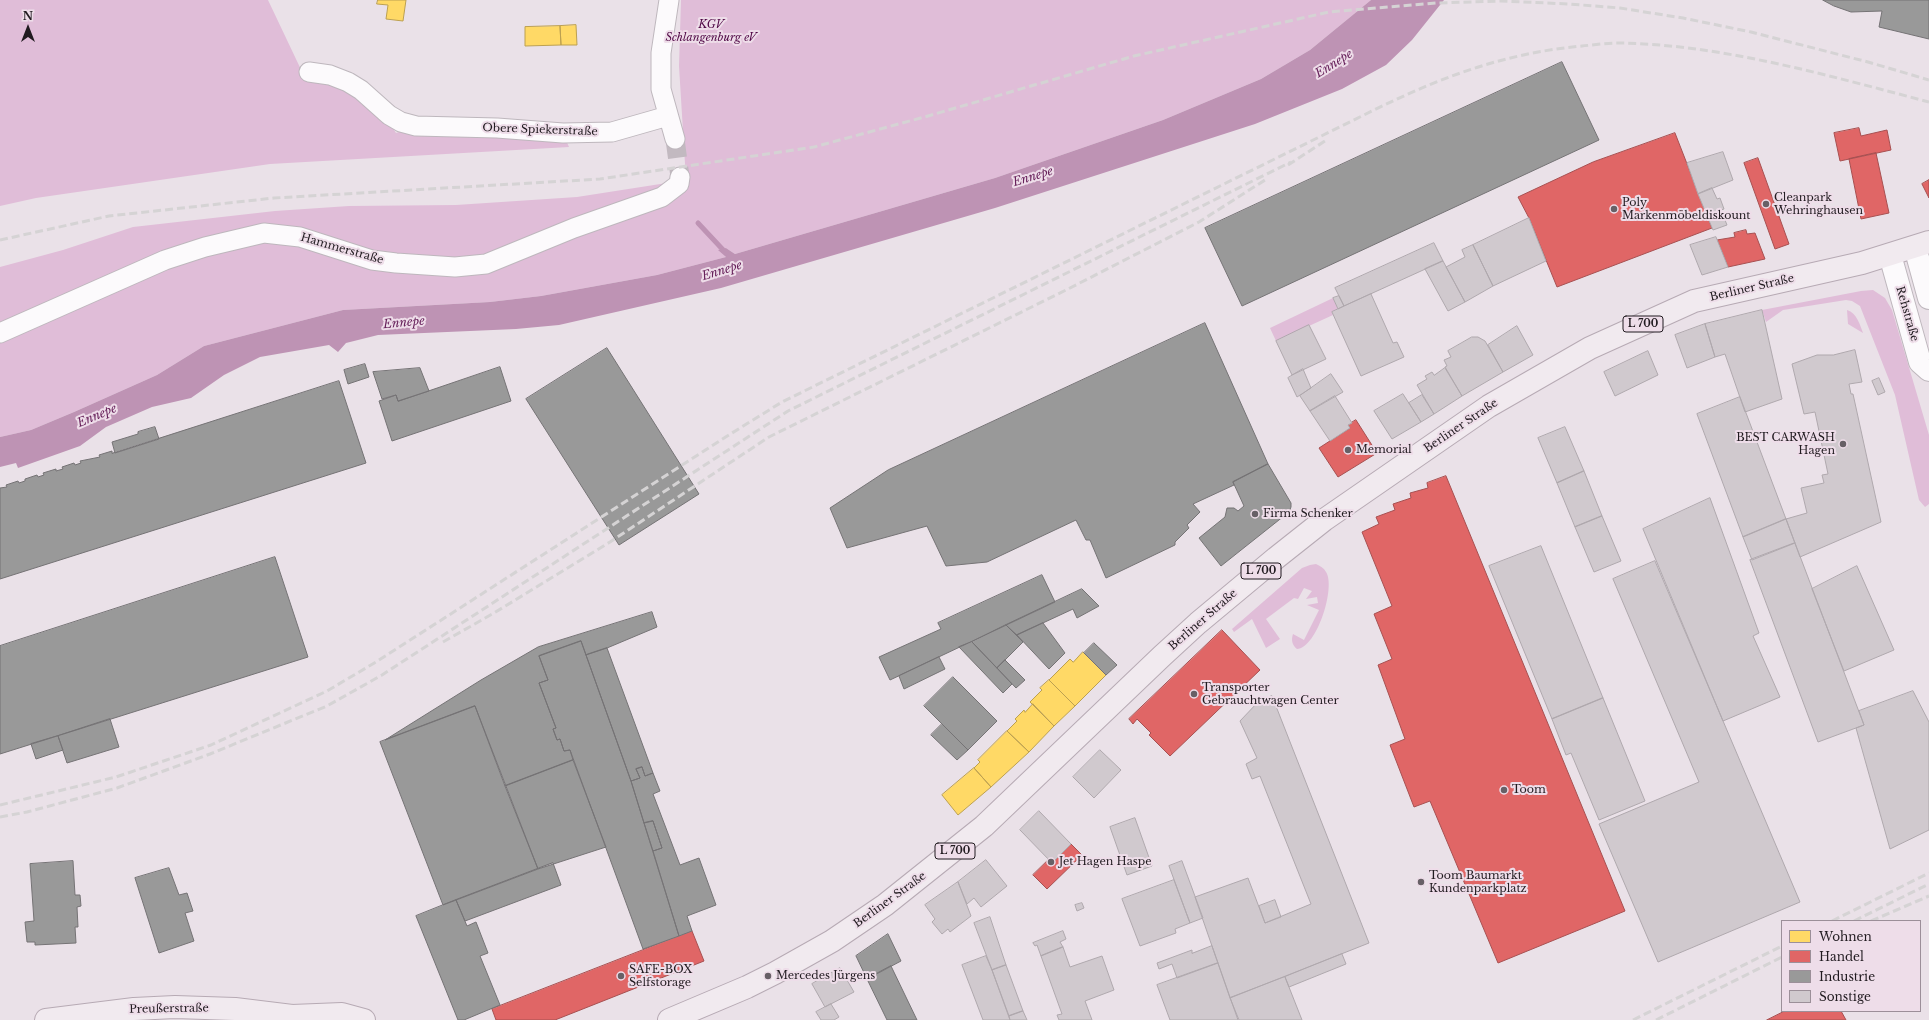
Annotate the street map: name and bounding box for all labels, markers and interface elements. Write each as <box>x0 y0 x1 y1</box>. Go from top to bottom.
north arrow <box>8 8 48 48</box>
text: N <box>23 9 33 23</box>
park label: KGV Schlangenburg eV <box>665 18 757 44</box>
water label: Ennepe <box>1313 47 1355 81</box>
street label: Obere Spiekerstraße <box>482 121 598 139</box>
water label: Ennepe <box>1011 164 1055 190</box>
place label: Cleanpark Wehringhausen <box>1774 191 1863 217</box>
place label: Poly Markenmöbeldiskount <box>1622 196 1751 222</box>
marker: Cleanpark Wehringhausen <box>1761 199 1771 209</box>
marker: Poly Markenmöbeldiskount <box>1609 204 1619 214</box>
street label: Hammerstraße <box>299 231 385 267</box>
water label: Ennepe <box>700 258 744 284</box>
street label: Berliner Straße <box>1709 272 1795 304</box>
street label: Rehstraße <box>1893 285 1921 343</box>
water label: Ennepe <box>383 314 425 332</box>
road number: L 700 <box>1623 316 1663 332</box>
street label: Berliner Straße <box>1422 396 1500 456</box>
water label: Ennepe <box>75 401 119 431</box>
place label: BEST CARWASH Hagen <box>1736 431 1835 457</box>
marker: BEST CARWASH Hagen <box>1838 439 1848 449</box>
place label: Memorial <box>1356 443 1412 457</box>
marker: Memorial <box>1343 445 1353 455</box>
place label: Firma Schenker <box>1263 507 1353 521</box>
marker: Firma Schenker <box>1250 509 1260 519</box>
road number: L 700 <box>1241 563 1281 579</box>
street label: Berliner Straße <box>1166 587 1240 653</box>
place label: Transporter Gebrauchtwagen Center <box>1202 681 1339 707</box>
marker: Transporter Gebrauchtwagen Center <box>1189 689 1199 699</box>
place label: Toom <box>1512 783 1546 797</box>
marker: Toom <box>1499 785 1509 795</box>
road number: L 700 <box>935 843 975 859</box>
place label: Jet Hagen Haspe <box>1059 855 1152 869</box>
marker: Jet Hagen Haspe <box>1046 857 1056 867</box>
street label: Berliner Straße <box>851 869 929 931</box>
place label: Toom Baumarkt Kundenparkplatz <box>1429 869 1527 895</box>
marker: Toom Baumarkt Kundenparkplatz <box>1416 877 1426 887</box>
legend <box>1781 920 1921 1012</box>
text: Wohnen <box>1819 929 1872 944</box>
text: Handel <box>1819 949 1864 964</box>
place label: SAFE-BOX Selfstorage <box>629 963 692 989</box>
place label: Mercedes Jürgens <box>776 969 875 983</box>
text: Industrie <box>1819 969 1875 984</box>
marker: SAFE-BOX Selfstorage <box>616 971 626 981</box>
marker: Mercedes Jürgens <box>763 971 773 981</box>
text: Sonstige <box>1819 989 1871 1004</box>
street label: Preußerstraße <box>129 1002 209 1016</box>

